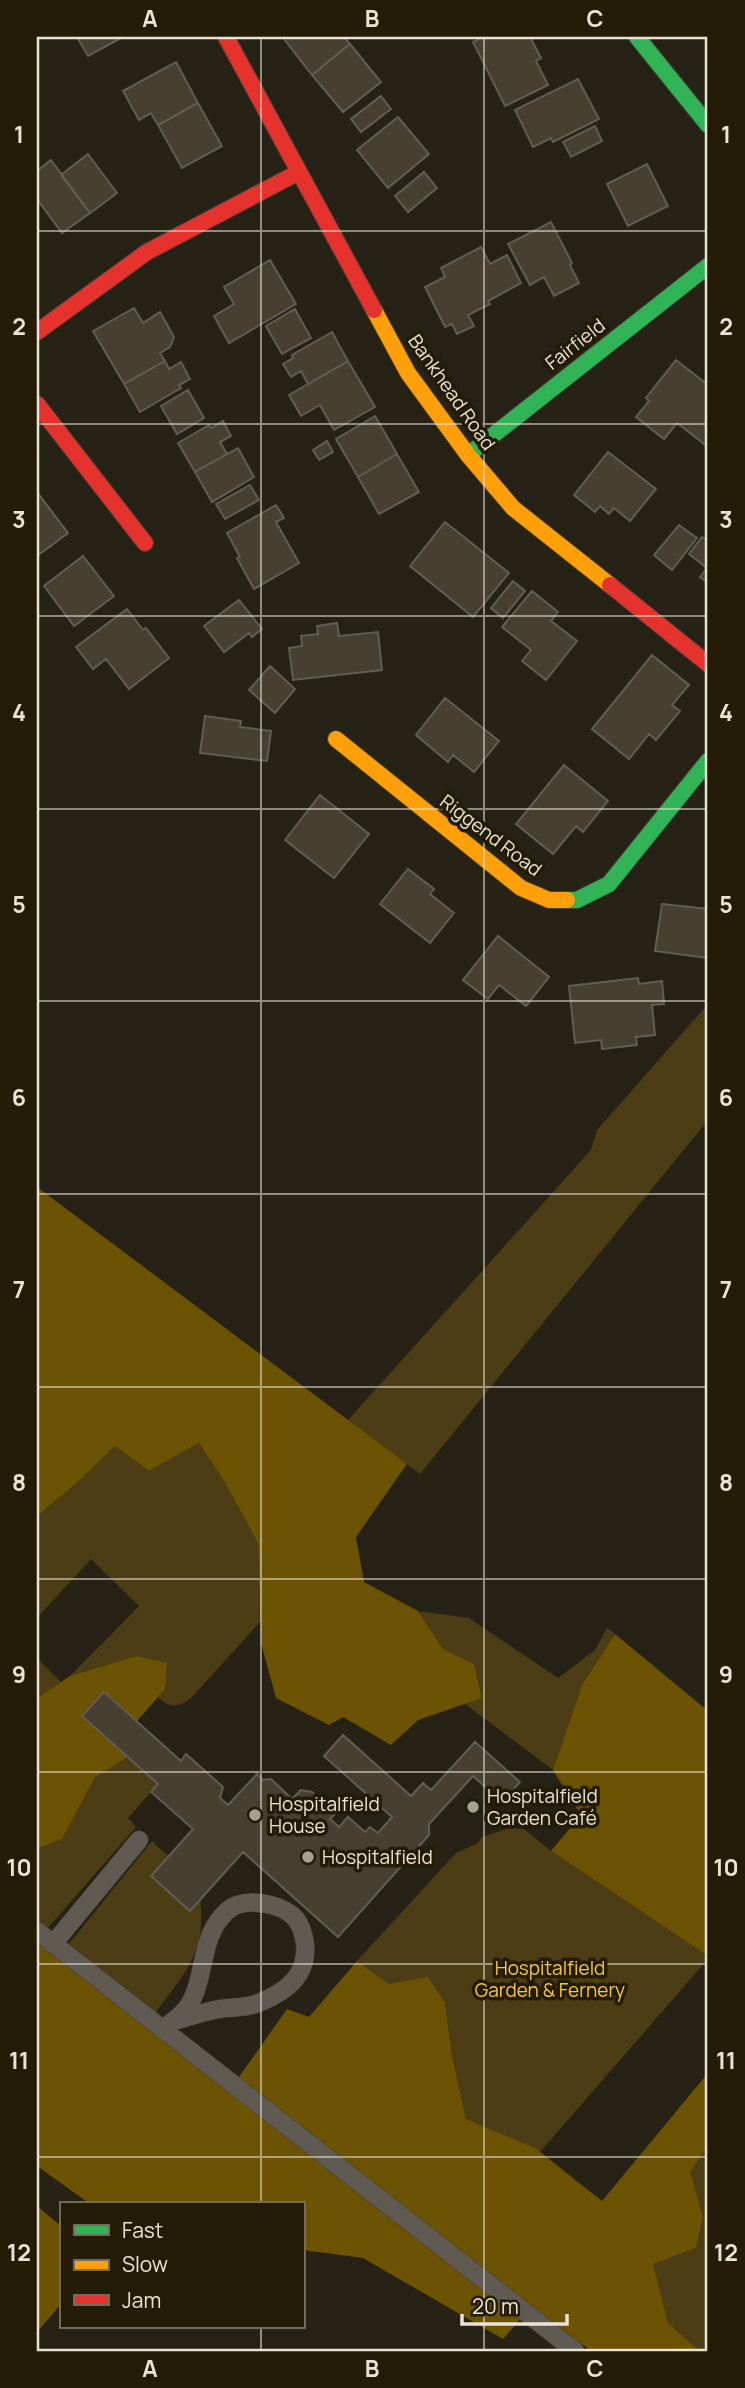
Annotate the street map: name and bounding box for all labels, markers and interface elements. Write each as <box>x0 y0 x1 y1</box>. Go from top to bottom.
text: A <box>142 2 158 34</box>
text: B <box>365 2 379 34</box>
text: C <box>587 2 604 34</box>
text: 1 <box>14 118 24 150</box>
text: 1 <box>721 118 731 150</box>
text: 2 <box>12 310 26 342</box>
text: 2 <box>719 310 733 342</box>
street label: Fairfield <box>540 312 610 376</box>
street label: Bankhead Road <box>402 329 502 455</box>
text: 3 <box>12 503 26 535</box>
text: 3 <box>719 503 733 535</box>
text: 4 <box>12 696 26 728</box>
text: 4 <box>719 696 733 728</box>
street label: Riggend Road <box>435 788 547 882</box>
text: 5 <box>12 888 26 920</box>
text: 5 <box>719 888 733 920</box>
text: 6 <box>12 1081 26 1113</box>
text: 6 <box>719 1081 733 1113</box>
text: 7 <box>13 1273 25 1305</box>
text: 7 <box>720 1273 732 1305</box>
text: 8 <box>12 1466 26 1498</box>
text: 8 <box>719 1466 733 1498</box>
text: 9 <box>12 1658 26 1690</box>
text: 9 <box>719 1658 733 1690</box>
place label: Hospitalfield Garden Café <box>487 1783 598 1831</box>
place label: Hospitalfield House <box>269 1791 380 1839</box>
marker: Hospitalfield Garden Café <box>465 1799 481 1815</box>
marker: Hospitalfield House <box>247 1807 263 1823</box>
place label: Hospitalfield <box>322 1844 433 1870</box>
marker: Hospitalfield <box>300 1849 316 1865</box>
text: 10 <box>6 1851 32 1883</box>
text: 10 <box>713 1851 739 1883</box>
park label: Hospitalfield Garden & Fernery <box>475 1955 625 2003</box>
text: 11 <box>9 2044 29 2076</box>
text: 11 <box>716 2044 736 2076</box>
legend <box>60 2202 304 2328</box>
text: Fast <box>122 2216 163 2244</box>
text: 12 <box>7 2236 31 2268</box>
text: 12 <box>714 2236 738 2268</box>
text: Slow <box>122 2250 168 2278</box>
scale bar <box>462 2283 566 2327</box>
text: Jam <box>122 2286 161 2314</box>
text: 20 m <box>472 2292 519 2320</box>
text: A <box>142 2352 158 2384</box>
text: B <box>365 2352 379 2384</box>
text: C <box>587 2352 604 2384</box>

